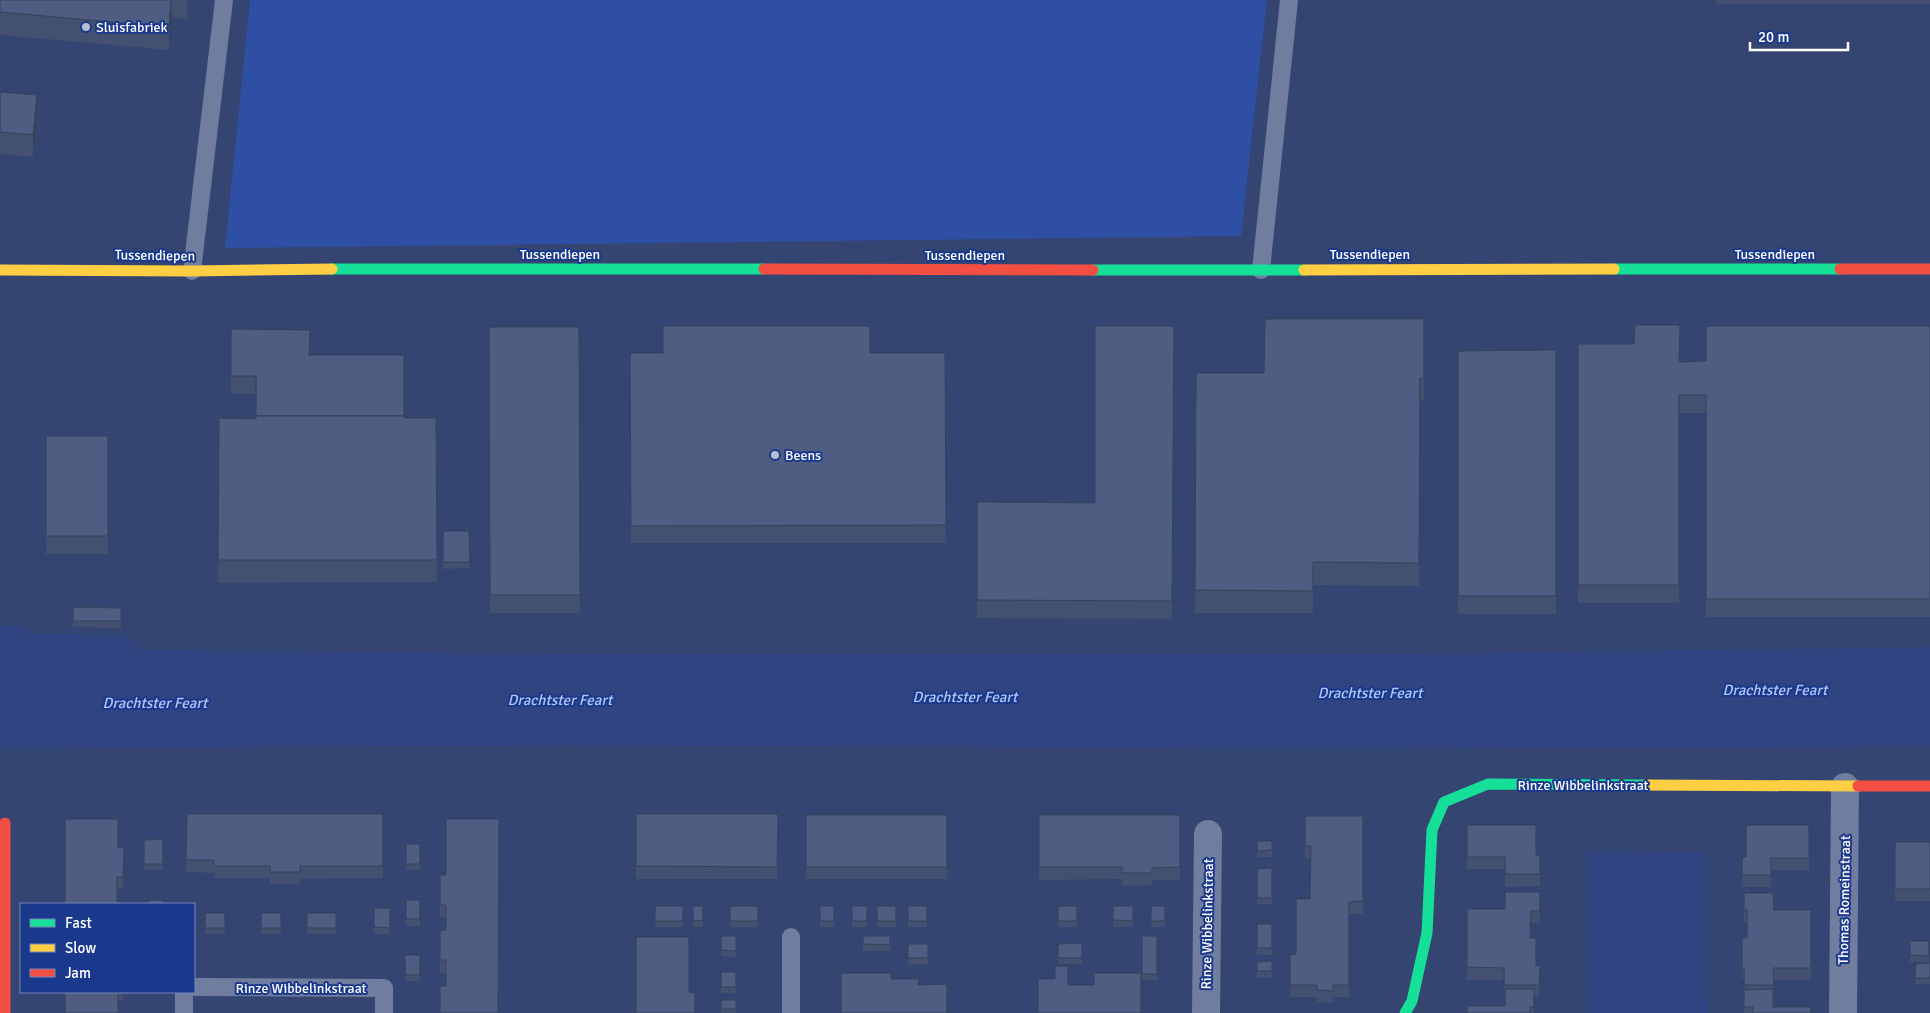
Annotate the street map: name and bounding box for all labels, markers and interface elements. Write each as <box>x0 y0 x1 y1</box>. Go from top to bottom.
place label: Sluisfabriek <box>96 19 168 36</box>
scale bar <box>1750 20 1848 52</box>
marker: Sluisfabriek <box>80 21 92 33</box>
text: 20 m <box>1758 28 1789 46</box>
street label: Tussendiepen <box>115 246 195 265</box>
street label: Tussendiepen <box>520 246 600 263</box>
street label: Tussendiepen <box>1330 246 1410 263</box>
street label: Tussendiepen <box>1735 246 1815 263</box>
street label: Tussendiepen <box>925 247 1005 264</box>
place label: Beens <box>785 447 821 464</box>
marker: Beens <box>769 449 781 461</box>
water label: Drachtster Feart <box>1723 681 1829 699</box>
water label: Drachtster Feart <box>1318 684 1424 702</box>
water label: Drachtster Feart <box>913 688 1019 706</box>
water label: Drachtster Feart <box>508 691 614 709</box>
water label: Drachtster Feart <box>103 694 209 712</box>
street label: Rinze Wibbelinkstraat <box>1518 777 1649 794</box>
street label: Thomas Romeinstraat <box>1835 835 1854 965</box>
street label: Rinze Wibbelinkstraat <box>1198 858 1217 990</box>
legend <box>20 903 195 993</box>
text: Fast <box>65 914 92 932</box>
text: Slow <box>65 939 96 957</box>
text: Jam <box>65 964 91 982</box>
street label: Rinze Wibbelinkstraat <box>236 980 367 997</box>

